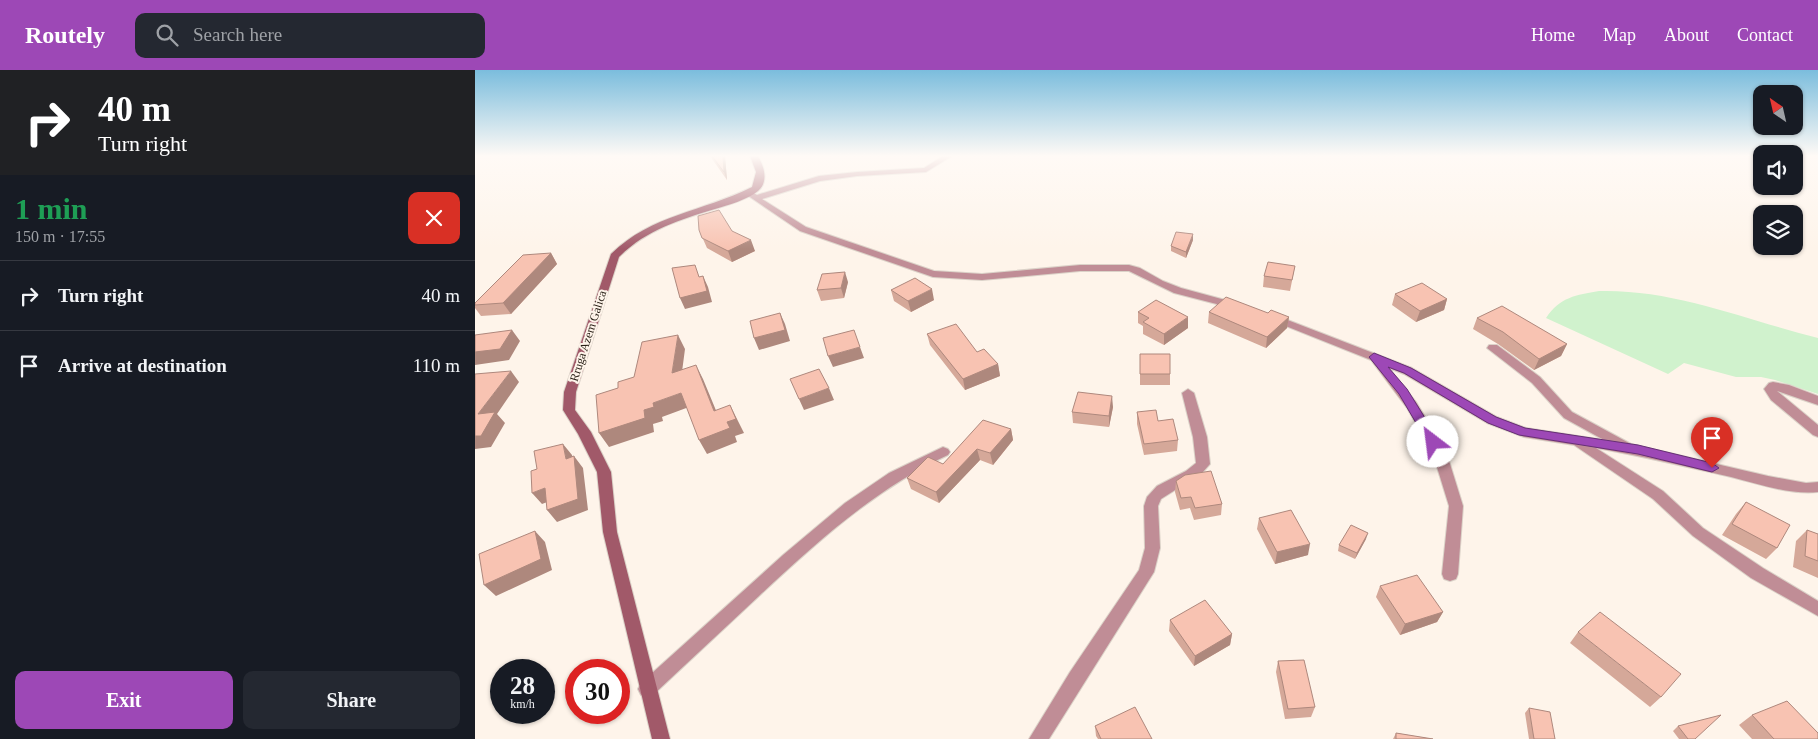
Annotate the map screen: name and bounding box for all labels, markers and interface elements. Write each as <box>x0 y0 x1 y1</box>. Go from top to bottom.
search box <box>135 13 485 58</box>
icon: search <box>153 21 181 49</box>
text: Routely <box>25 22 105 48</box>
text: Search here <box>193 24 282 45</box>
text: Home <box>1531 25 1575 45</box>
text: Map <box>1603 25 1636 45</box>
text: About <box>1664 25 1709 45</box>
text: Contact <box>1737 25 1793 45</box>
north arrow <box>1753 85 1803 135</box>
map controls <box>1753 85 1803 255</box>
icon: right <box>15 90 80 155</box>
text: 40 m <box>98 90 171 129</box>
text: Turn right <box>98 131 187 156</box>
button: sound <box>1753 145 1803 195</box>
text: 1 min <box>15 192 88 225</box>
button: close <box>408 192 460 244</box>
button: layers <box>1753 205 1803 255</box>
text: 150 m · 17:55 <box>15 228 105 245</box>
icon: right <box>15 282 43 310</box>
text: Turn right <box>58 285 143 306</box>
text: 40 m <box>421 285 460 306</box>
street label: Rruga Azem Galica <box>567 288 609 383</box>
icon: arrive <box>15 352 43 380</box>
text: Arrive at destination <box>58 355 227 376</box>
text: 110 m <box>413 355 460 376</box>
position arrow <box>1406 415 1458 467</box>
pin <box>1691 417 1733 468</box>
icon: arrive <box>1698 424 1726 452</box>
speed limit sign: 30 <box>565 659 630 724</box>
button: Exit <box>15 671 233 729</box>
button: Share <box>243 671 460 729</box>
text: 28 <box>510 672 535 699</box>
text: km/h <box>510 697 535 711</box>

